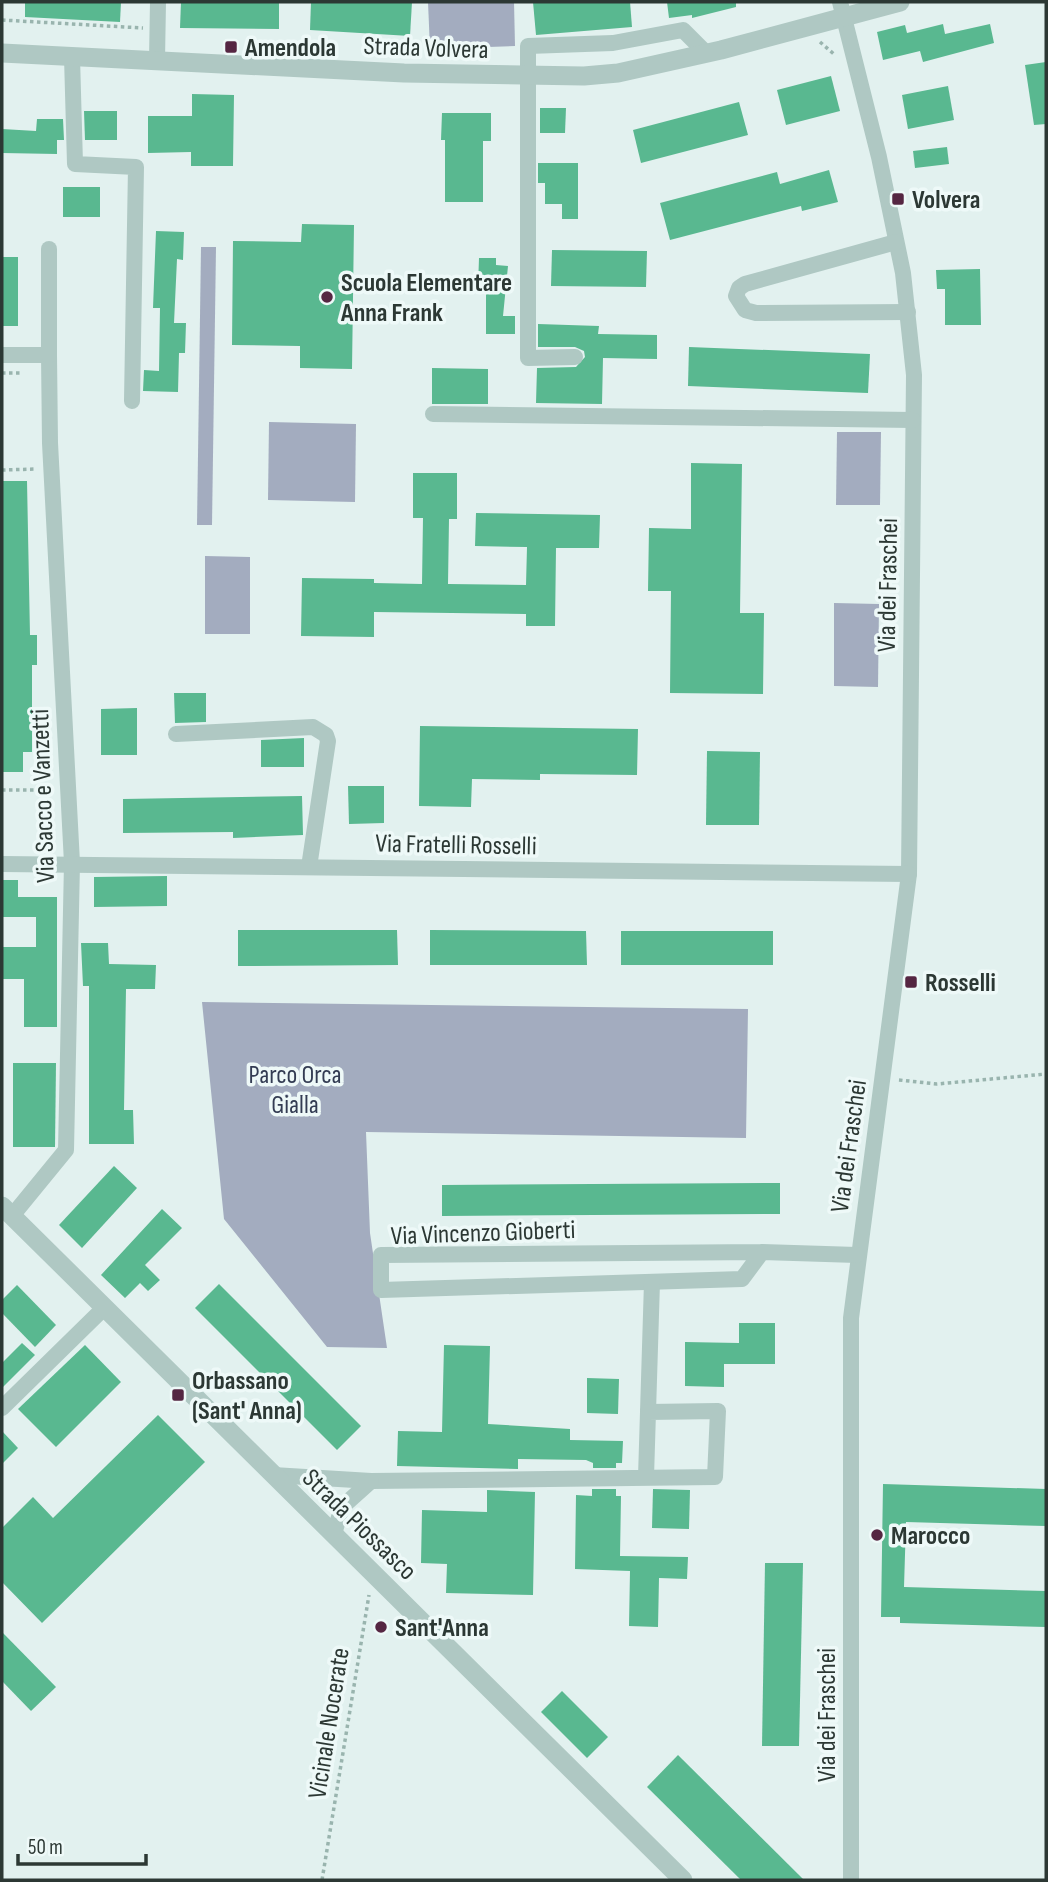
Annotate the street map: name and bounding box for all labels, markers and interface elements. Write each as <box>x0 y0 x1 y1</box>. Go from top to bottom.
street label: Strada Volvera <box>363 31 489 66</box>
place label: Amendola <box>244 33 336 64</box>
marker: Amendola <box>223 39 239 55</box>
place label: Volvera <box>912 185 981 216</box>
marker: Volvera <box>890 191 906 207</box>
place label: Scuola Elementare Anna Frank <box>340 268 512 329</box>
marker: Scuola Elementare Anna Frank <box>319 289 335 305</box>
street label: Via dei Fraschei <box>872 518 905 652</box>
street label: Via Sacco e Vanzetti <box>25 708 62 883</box>
street label: Via Fratelli Rosselli <box>375 829 537 862</box>
place label: Rosselli <box>925 968 996 999</box>
marker: Rosselli <box>903 974 919 990</box>
park label: Parco Orca Gialla <box>249 1060 341 1121</box>
street label: Via dei Fraschei <box>825 1078 874 1215</box>
street label: Via Vincenzo Gioberti <box>390 1215 576 1252</box>
place label: Orbassano (Sant' Anna) <box>192 1366 302 1427</box>
marker: Orbassano (Sant' Anna) <box>170 1387 186 1403</box>
street label: Strada Piossasco <box>296 1463 422 1587</box>
place label: Marocco <box>891 1521 970 1552</box>
marker: Marocco <box>869 1527 885 1543</box>
place label: Sant'Anna <box>395 1613 489 1644</box>
marker: Sant'Anna <box>373 1619 389 1635</box>
street label: Vicinale Nocerate <box>302 1646 357 1801</box>
street label: Via dei Fraschei <box>812 1648 843 1782</box>
scale bar <box>18 1822 145 1866</box>
text: 50 m <box>28 1835 63 1860</box>

